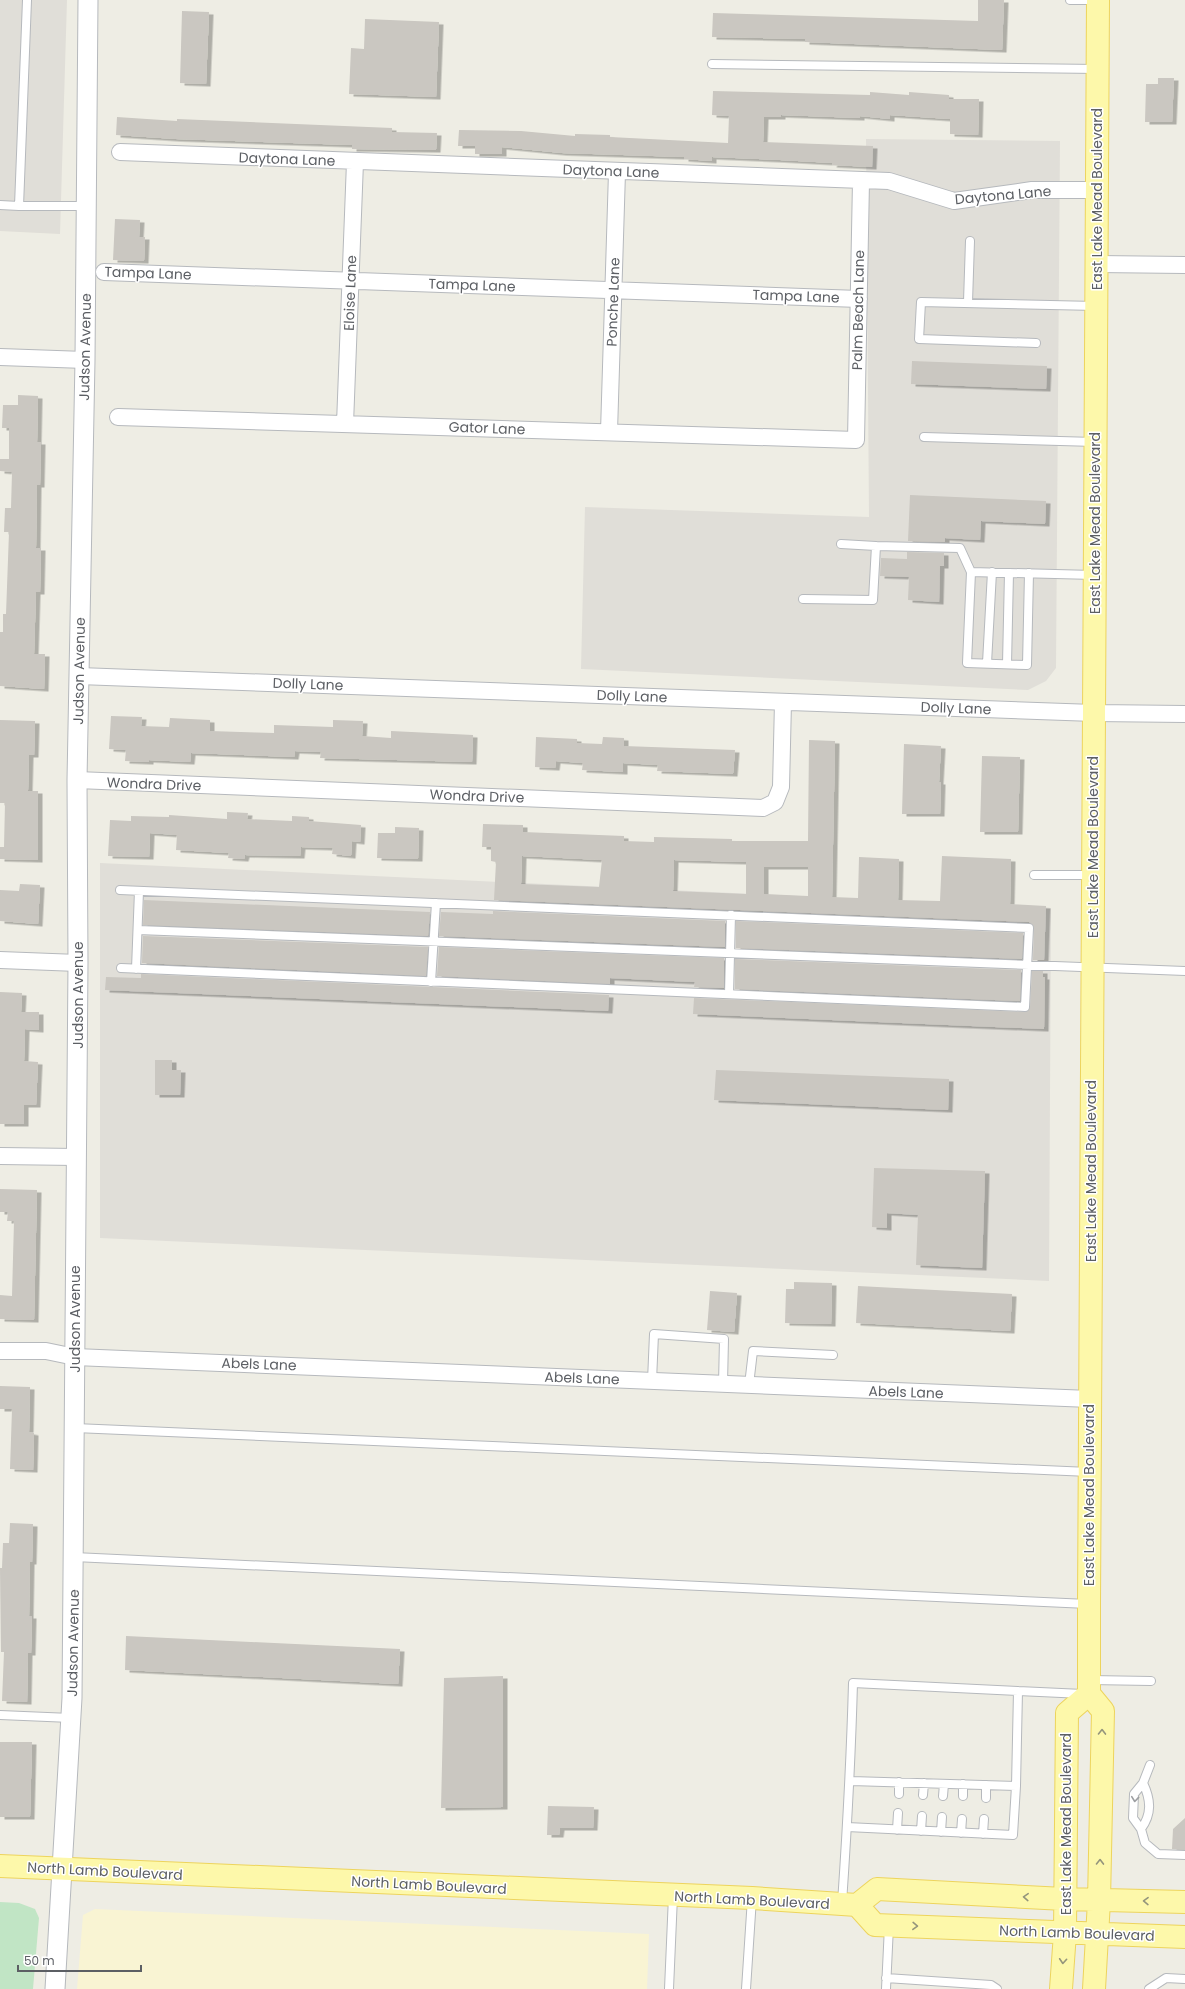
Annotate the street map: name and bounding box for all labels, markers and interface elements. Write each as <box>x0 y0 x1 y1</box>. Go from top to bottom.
street label: East Lake Mead Boulevard <box>1087 108 1107 290</box>
street label: Daytona Lane <box>238 147 336 171</box>
street label: Daytona Lane <box>562 159 660 183</box>
street label: Daytona Lane <box>954 181 1052 209</box>
street label: Palm Beach Lane <box>847 249 869 370</box>
street label: Eloise Lane <box>339 254 361 331</box>
street label: Ponche Lane <box>601 257 625 347</box>
street label: Tampa Lane <box>104 261 192 285</box>
street label: Tampa Lane <box>428 273 516 297</box>
street label: Tampa Lane <box>752 284 840 308</box>
street label: Judson Avenue <box>74 293 96 401</box>
street label: Gator Lane <box>448 417 526 439</box>
street label: East Lake Mead Boulevard <box>1085 432 1105 614</box>
street label: Judson Avenue <box>68 617 90 725</box>
street label: Dolly Lane <box>272 673 344 695</box>
street label: Dolly Lane <box>596 685 668 707</box>
street label: Dolly Lane <box>920 697 992 719</box>
street label: East Lake Mead Boulevard <box>1083 756 1103 938</box>
street label: Wondra Drive <box>106 772 202 796</box>
street label: Wondra Drive <box>429 784 525 808</box>
street label: Judson Avenue <box>68 941 88 1049</box>
street label: East Lake Mead Boulevard <box>1081 1080 1101 1262</box>
street label: Judson Avenue <box>65 1265 85 1373</box>
street label: Abels Lane <box>221 1353 297 1375</box>
street label: Abels Lane <box>544 1367 620 1389</box>
street label: Abels Lane <box>868 1381 944 1403</box>
street label: East Lake Mead Boulevard <box>1079 1404 1099 1586</box>
street label: Judson Avenue <box>62 1589 84 1697</box>
one-way arrow <box>1098 1729 1106 1735</box>
street label: East Lake Mead Boulevard <box>1056 1733 1076 1915</box>
one-way arrow <box>1130 1796 1139 1803</box>
street label: North Lamb Boulevard <box>27 1857 183 1885</box>
one-way arrow <box>1095 1859 1104 1865</box>
street label: North Lamb Boulevard <box>351 1871 507 1899</box>
street label: North Lamb Boulevard <box>674 1886 830 1914</box>
one-way arrow <box>1023 1893 1029 1902</box>
one-way arrow <box>1143 1897 1149 1906</box>
street label: North Lamb Boulevard <box>999 1920 1155 1946</box>
one-way arrow <box>912 1922 918 1931</box>
scale bar <box>18 1947 141 1973</box>
text: 50 m <box>24 1952 55 1969</box>
one-way arrow <box>1059 1958 1067 1964</box>

